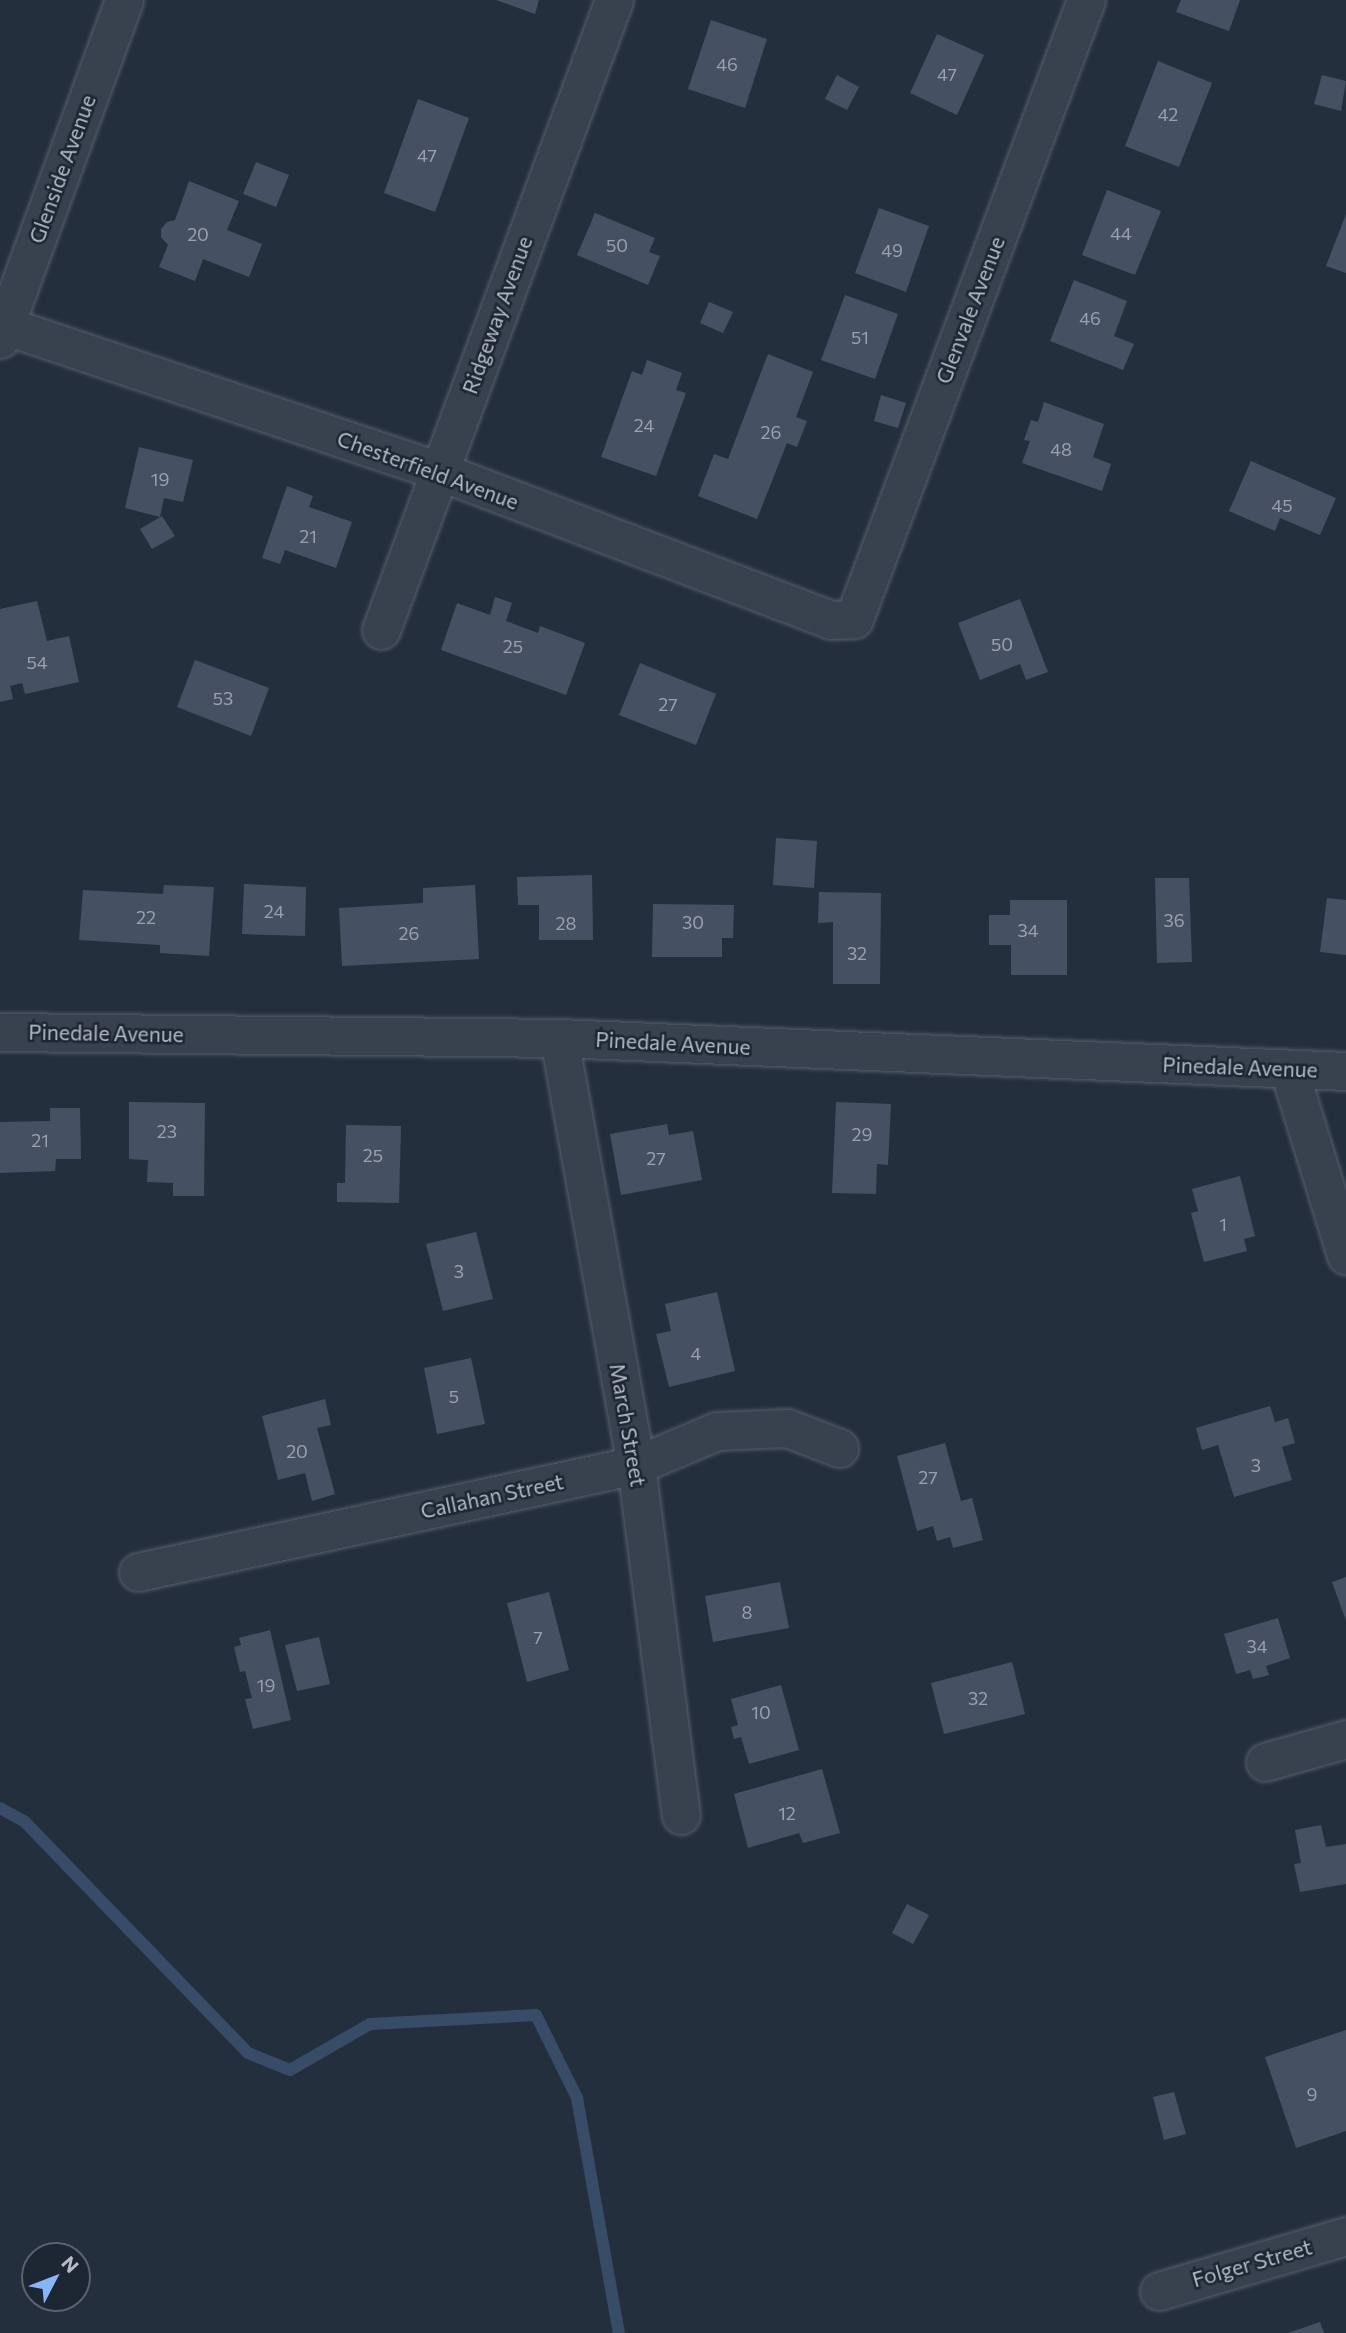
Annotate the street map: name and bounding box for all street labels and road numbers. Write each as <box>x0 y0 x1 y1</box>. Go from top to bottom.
street label: Glenside Avenue <box>23 91 101 247</box>
street label: Ridgeway Avenue <box>457 233 537 397</box>
street label: Glenvale Avenue <box>930 233 1010 387</box>
street label: Chesterfield Avenue <box>334 425 522 515</box>
street label: Pinedale Avenue <box>28 1019 184 1047</box>
street label: Pinedale Avenue <box>595 1026 751 1060</box>
street label: Pinedale Avenue <box>1162 1052 1318 1082</box>
street label: March Street <box>605 1361 651 1489</box>
street label: Callahan Street <box>418 1469 566 1523</box>
street label: Folger Street <box>1189 2234 1315 2292</box>

